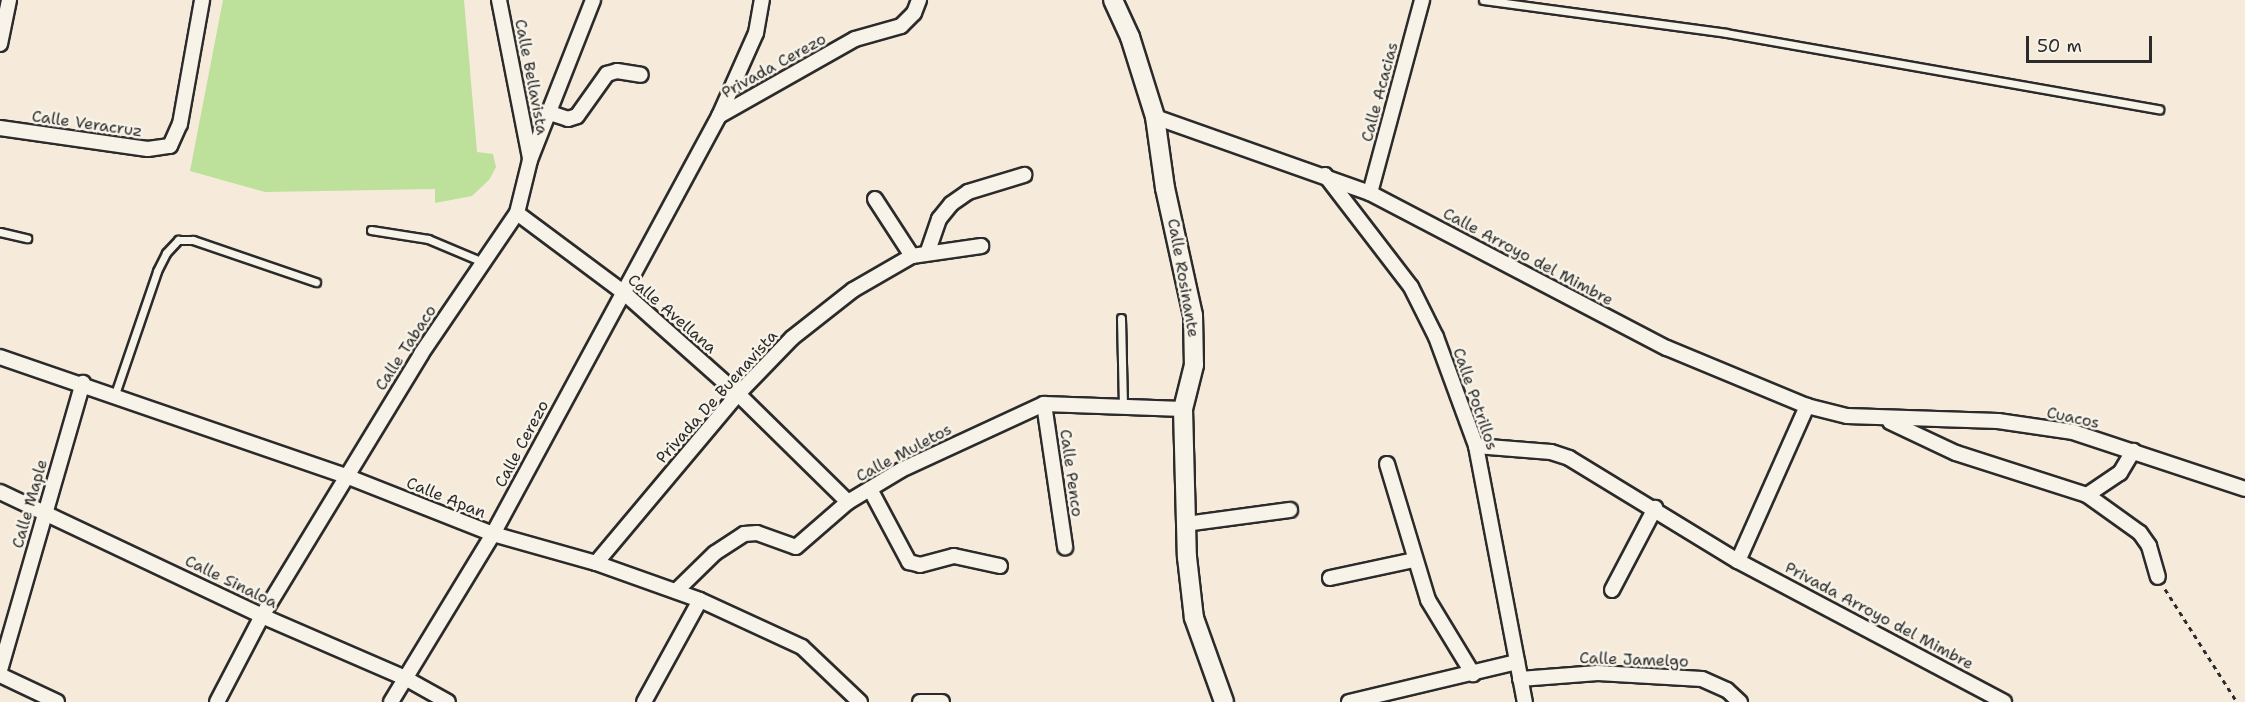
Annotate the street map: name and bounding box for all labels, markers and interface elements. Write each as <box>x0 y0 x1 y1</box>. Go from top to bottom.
street label: Calle Bellavista <box>510 18 552 136</box>
scale bar <box>2029 24 2155 62</box>
street label: Privada Cerezo <box>718 29 830 103</box>
text: 50 m <box>2037 34 2082 58</box>
street label: Calle Acacias <box>1357 40 1403 144</box>
street label: Calle Veracruz <box>30 107 144 141</box>
street label: Calle Arroyo del Mimbre <box>1440 204 1616 310</box>
street label: Calle Rosinante <box>1163 217 1203 339</box>
street label: Calle Avellana <box>624 270 720 358</box>
street label: Calle Tabaco <box>371 302 441 394</box>
street label: Privada De Buenavista <box>652 327 782 467</box>
street label: Calle Potrillos <box>1449 345 1501 453</box>
street label: Calle Cerezo <box>491 397 553 491</box>
street label: Cuacos <box>2045 403 2101 433</box>
street label: Calle Muletos <box>853 420 955 486</box>
street label: Calle Penco <box>1055 428 1087 518</box>
street label: Calle Maple <box>8 457 52 551</box>
street label: Calle Apan <box>404 473 488 523</box>
street label: Calle Sinaloa <box>182 551 280 613</box>
street label: Privada Arroyo del Mimbre <box>1781 558 1977 674</box>
street label: Calle Jamelgo <box>1579 648 1689 672</box>

